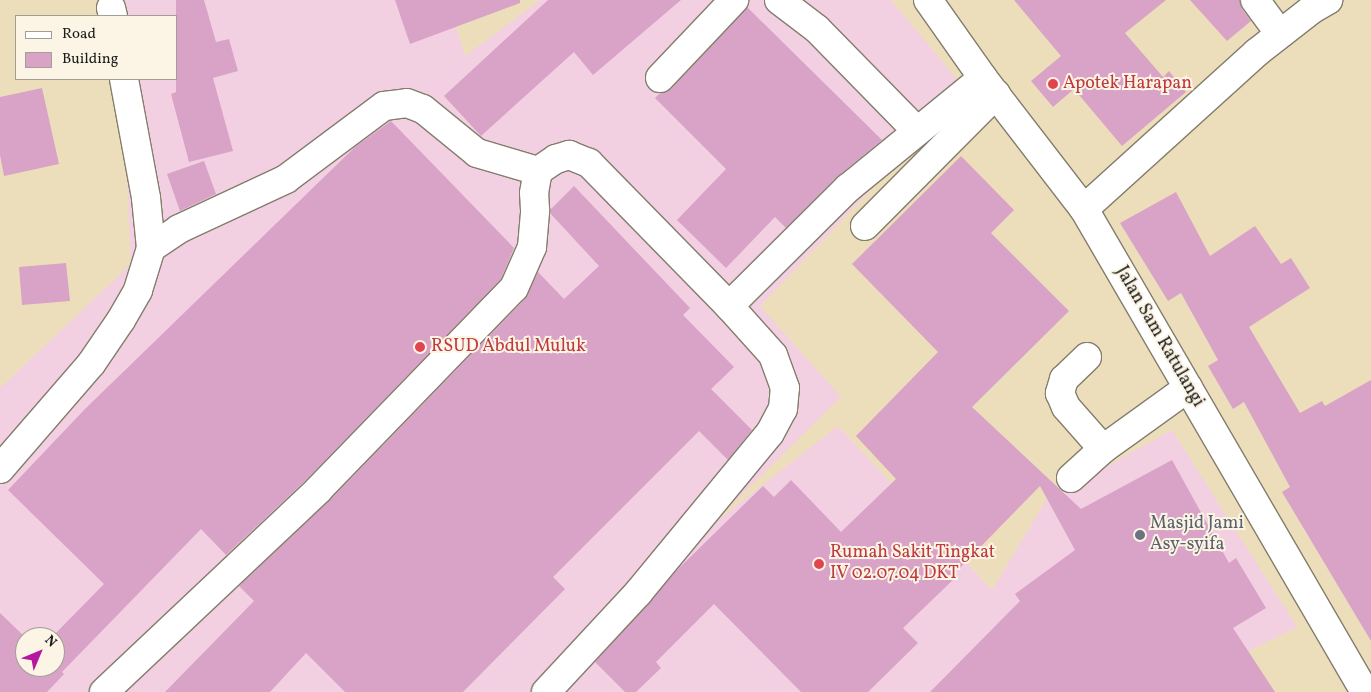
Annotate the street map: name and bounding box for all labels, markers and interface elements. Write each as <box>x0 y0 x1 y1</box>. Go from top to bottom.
legend <box>15 15 178 80</box>
text: Road <box>62 24 96 45</box>
text: Building <box>62 49 118 70</box>
place label: Apotek Harapan <box>1063 73 1192 95</box>
marker: Apotek Harapan <box>1047 78 1059 90</box>
street label: Jalan Sam Ratulangi <box>1110 263 1208 411</box>
place label: RSUD Abdul Muluk <box>431 336 586 358</box>
marker: RSUD Abdul Muluk <box>413 340 427 354</box>
place label: Masjid Jami Asy-syifa <box>1150 514 1244 556</box>
marker: Masjid Jami Asy-syifa <box>1134 529 1146 541</box>
place label: Rumah Sakit Tingkat IV 02.07.04 DKT <box>830 543 996 586</box>
marker: Rumah Sakit Tingkat IV 02.07.04 DKT <box>812 557 826 571</box>
north arrow <box>15 627 65 677</box>
text: N <box>40 631 61 652</box>

